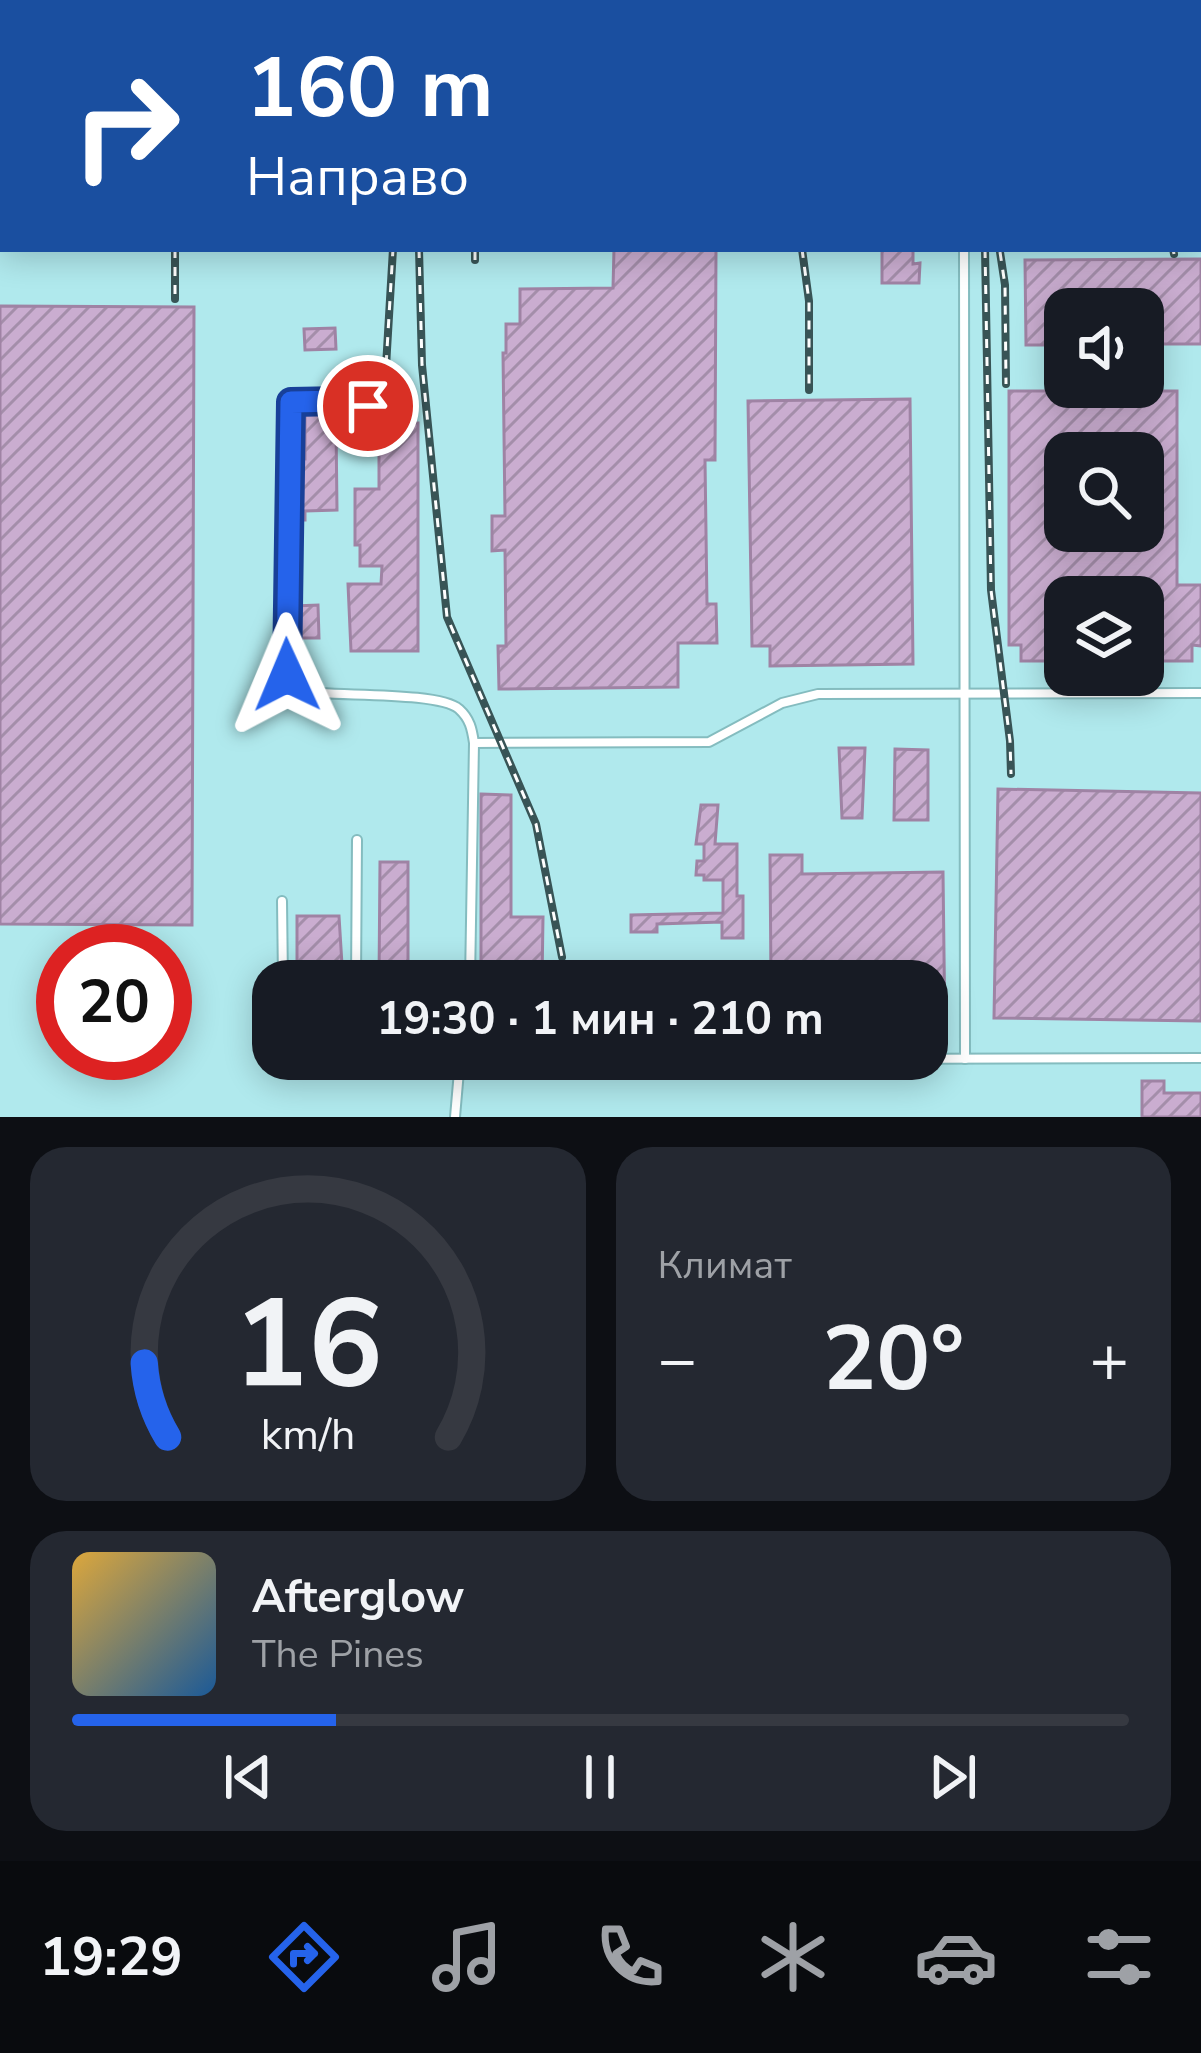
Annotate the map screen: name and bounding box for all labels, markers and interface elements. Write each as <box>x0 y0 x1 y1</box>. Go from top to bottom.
text: 160 m <box>246 31 494 146</box>
icon: right <box>48 48 204 204</box>
text: Направо <box>246 140 469 214</box>
map controls <box>1044 288 1164 696</box>
button: sound <box>1044 288 1164 408</box>
pin <box>317 355 419 457</box>
icon: arrive <box>335 373 401 439</box>
button: search <box>1044 432 1164 552</box>
button: layers <box>1044 576 1164 696</box>
position arrow <box>224 612 350 738</box>
speed limit sign: 20 <box>36 924 192 1080</box>
text: 19:30 · 1 мин · 210 m <box>376 989 824 1050</box>
text: Климат <box>658 1239 792 1292</box>
text: 16 <box>233 1260 383 1430</box>
text: 20° <box>822 1298 964 1421</box>
text: − <box>658 1315 697 1405</box>
text: + <box>1089 1315 1129 1405</box>
text: km/h <box>260 1406 355 1464</box>
text: Afterglow <box>252 1567 464 1628</box>
text: The Pines <box>252 1628 424 1681</box>
icon: previous <box>215 1744 281 1810</box>
icon: pause <box>567 1744 633 1810</box>
icon: next <box>920 1744 986 1810</box>
icon: directions <box>262 1915 346 1999</box>
icon: music <box>425 1915 509 1999</box>
icon: phone <box>588 1915 672 1999</box>
icon: climate <box>751 1915 835 1999</box>
icon: car <box>914 1915 998 1999</box>
icon: filters <box>1077 1915 1161 1999</box>
text: 19:29 <box>40 1920 183 1994</box>

